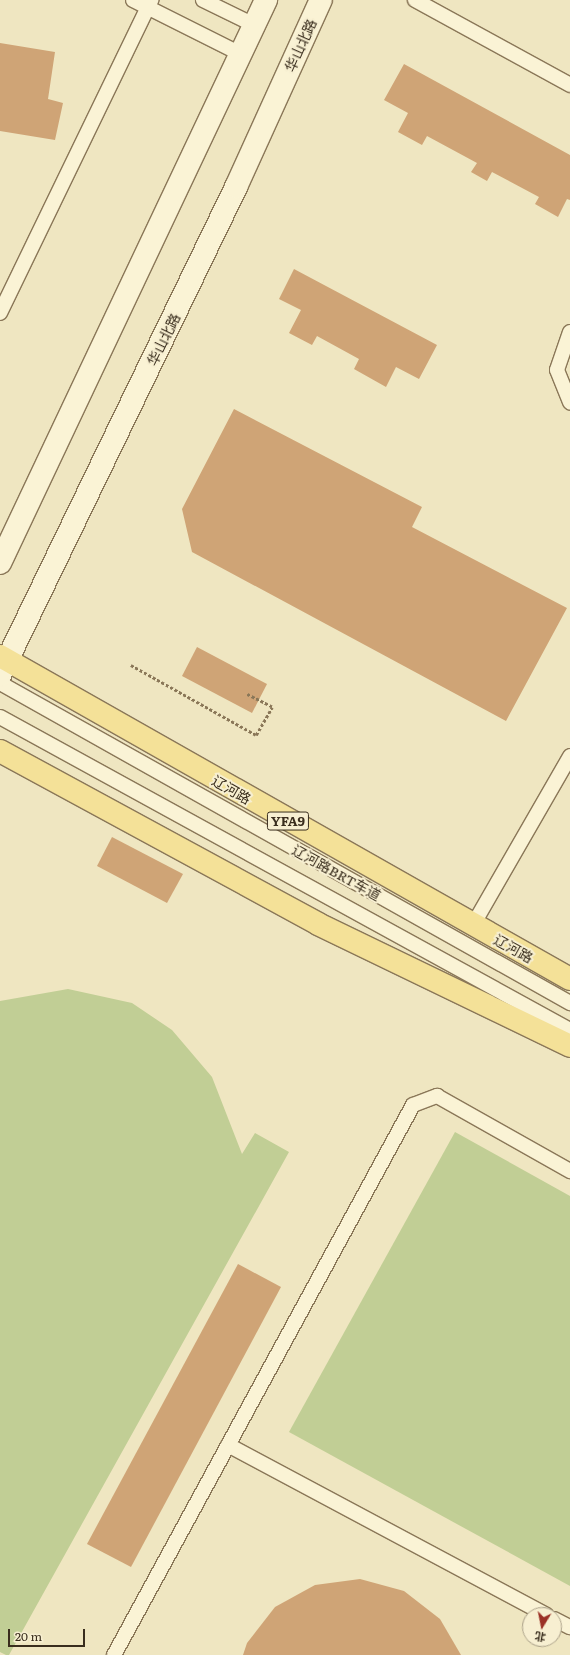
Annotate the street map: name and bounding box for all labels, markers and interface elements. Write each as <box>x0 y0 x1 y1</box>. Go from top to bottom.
street label: 华山北路 <box>281 16 319 74</box>
street label: 华山北路 <box>143 310 183 368</box>
street label: 辽河路 <box>210 771 254 807</box>
road number: YFA9 <box>266 810 310 832</box>
street label: 辽河路BRT车道 <box>290 841 384 903</box>
street label: 辽河路 <box>492 930 536 966</box>
north arrow <box>522 1607 562 1647</box>
scale bar <box>10 1621 87 1647</box>
text: 20 m <box>15 1627 42 1645</box>
text: 北 <box>533 1629 547 1647</box>

